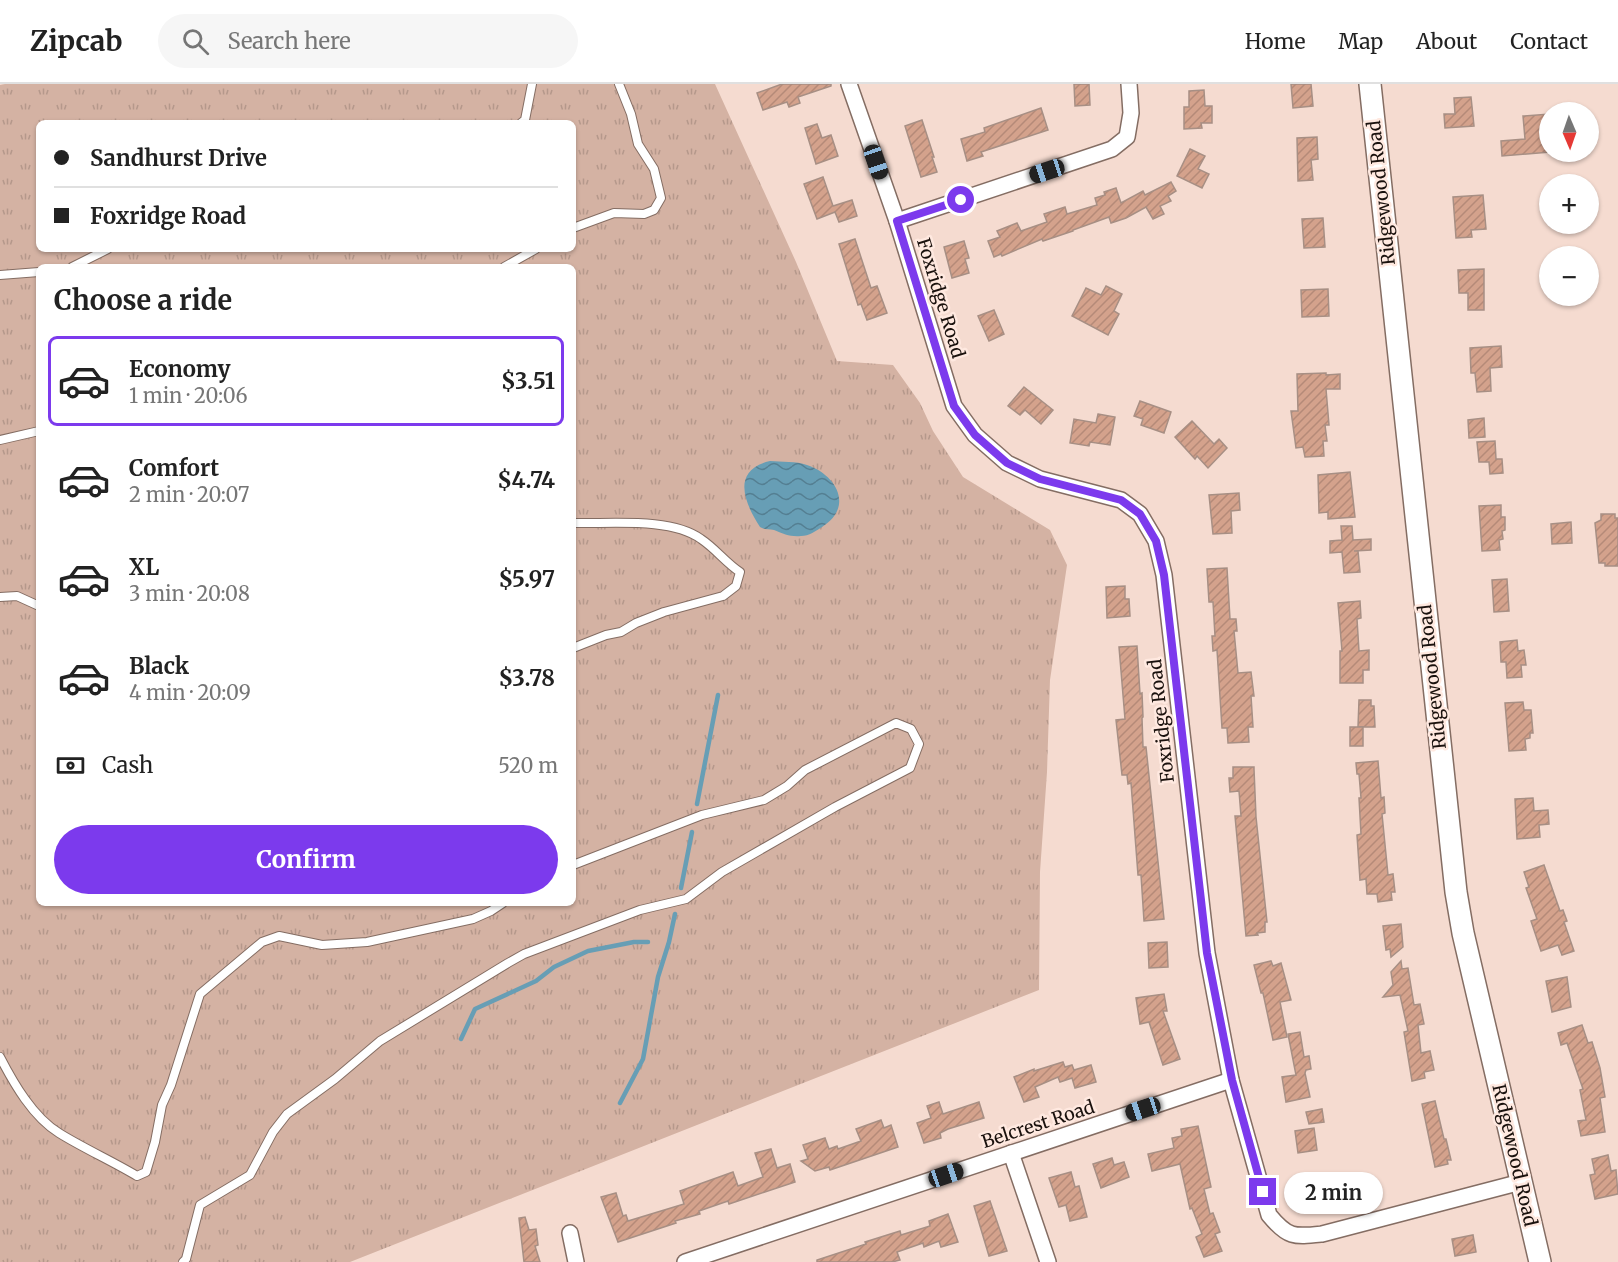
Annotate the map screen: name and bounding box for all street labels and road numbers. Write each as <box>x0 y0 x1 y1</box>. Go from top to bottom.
street label: Ridgewood Road <box>1362 119 1400 266</box>
street label: Foxridge Road <box>912 235 970 361</box>
street label: Ridgewood Road <box>1413 603 1451 750</box>
street label: Foxridge Road <box>1143 658 1179 784</box>
street label: Ridgewood Road <box>1487 1082 1543 1229</box>
street label: Belcrest Road <box>979 1095 1098 1153</box>

